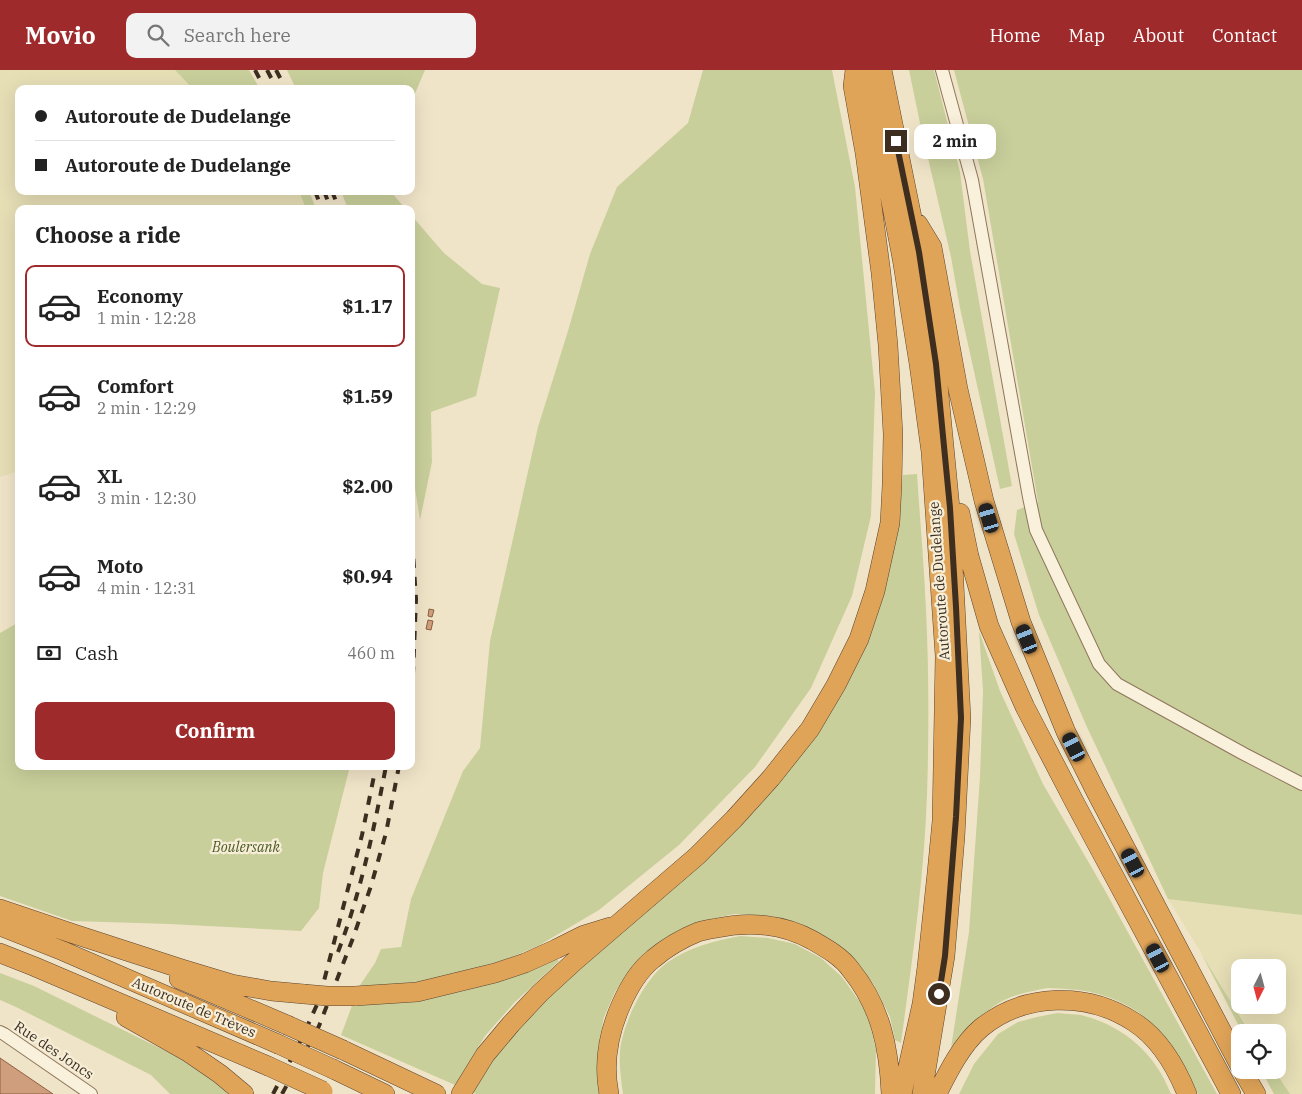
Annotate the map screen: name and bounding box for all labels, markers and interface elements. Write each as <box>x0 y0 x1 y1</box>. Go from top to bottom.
search box <box>126 13 476 58</box>
text: Movio <box>25 19 96 51</box>
icon: search <box>144 21 172 49</box>
text: Search here <box>184 23 291 47</box>
text: Home <box>989 24 1041 47</box>
text: Map <box>1069 24 1105 47</box>
text: About <box>1133 24 1184 47</box>
text: Contact <box>1212 24 1277 47</box>
text: Autoroute de Dudelange <box>65 104 291 128</box>
callout: 2 min <box>914 124 996 158</box>
route end <box>885 130 907 152</box>
text: 2 min <box>933 131 977 151</box>
text: Autoroute de Dudelange <box>65 153 291 177</box>
text: Choose a ride <box>35 220 181 249</box>
icon: car <box>37 284 82 329</box>
text: Economy <box>97 284 183 308</box>
text: $1.17 <box>342 294 393 318</box>
text: 1 min · 12:28 <box>97 308 196 328</box>
icon: car <box>37 374 82 419</box>
text: Comfort <box>97 374 174 398</box>
text: $1.59 <box>342 384 393 408</box>
text: 2 min · 12:29 <box>97 398 196 418</box>
icon: car <box>37 464 82 509</box>
text: XL <box>97 464 123 488</box>
text: $2.00 <box>342 474 393 498</box>
text: 3 min · 12:30 <box>97 488 196 508</box>
street label: Autoroute de Dudelange <box>924 501 954 661</box>
car <box>977 501 1000 535</box>
icon: car <box>37 554 82 599</box>
text: Moto <box>97 554 143 578</box>
text: $0.94 <box>342 564 393 588</box>
text: 4 min · 12:31 <box>97 578 196 598</box>
car <box>1014 622 1039 656</box>
icon: cash <box>35 639 63 667</box>
text: Cash <box>75 641 119 665</box>
text: 460 m <box>347 643 395 663</box>
button: Confirm <box>35 702 395 760</box>
car <box>1060 730 1087 764</box>
park label: Boulersank <box>211 838 281 856</box>
car <box>1119 846 1146 880</box>
car <box>1144 941 1171 975</box>
north arrow <box>1231 959 1286 1014</box>
map controls <box>1231 959 1286 1079</box>
street label: Autoroute de Trèves <box>129 973 259 1041</box>
route start <box>928 983 950 1005</box>
street label: Rue des Joncs <box>11 1017 97 1083</box>
button: locate <box>1231 1024 1286 1079</box>

